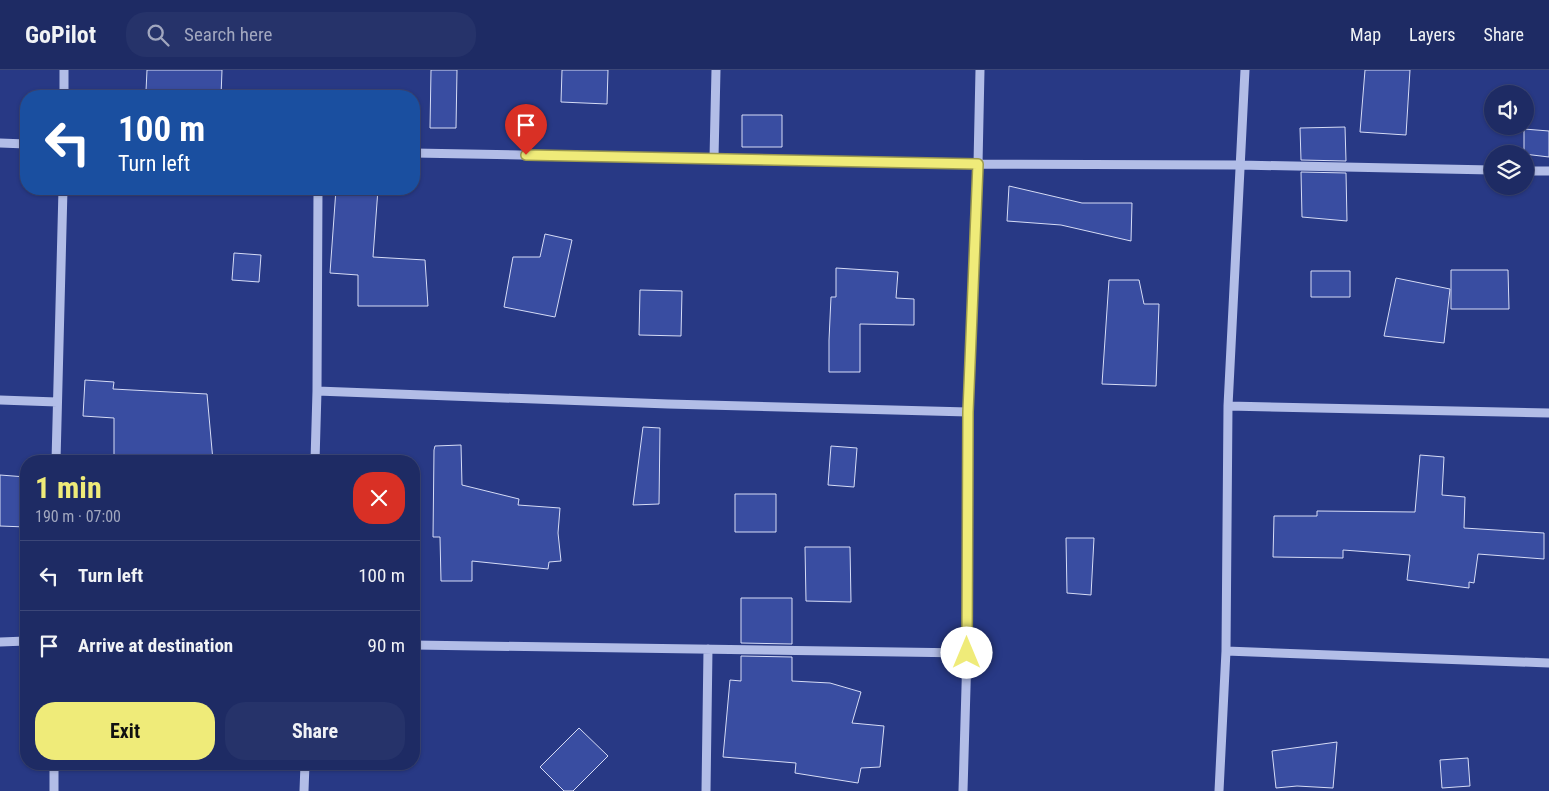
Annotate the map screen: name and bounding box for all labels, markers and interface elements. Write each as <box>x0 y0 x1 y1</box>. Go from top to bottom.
search box <box>126 12 476 57</box>
text: GoPilot <box>25 21 96 49</box>
icon: search <box>144 21 172 49</box>
text: Search here <box>184 23 272 46</box>
text: Map <box>1350 24 1381 45</box>
text: Layers <box>1409 24 1456 45</box>
text: Share <box>1484 24 1524 45</box>
map controls <box>1484 85 1534 195</box>
button: sound <box>1484 85 1534 135</box>
pin <box>505 104 547 155</box>
text: 100 m <box>118 109 205 150</box>
icon: left <box>35 110 100 175</box>
icon: arrive <box>512 111 540 139</box>
button: layers <box>1484 145 1534 195</box>
text: Turn left <box>118 151 190 176</box>
text: 1 min <box>35 470 102 505</box>
button: close <box>353 472 405 524</box>
text: 190 m · 07:00 <box>35 507 121 526</box>
icon: left <box>35 562 63 590</box>
text: Turn left <box>78 564 143 587</box>
text: 100 m <box>358 564 405 587</box>
position arrow <box>940 626 992 678</box>
icon: arrive <box>35 632 63 660</box>
text: Arrive at destination <box>78 634 233 657</box>
text: 90 m <box>368 634 405 657</box>
button: Exit <box>35 702 215 760</box>
button: Share <box>225 702 405 760</box>

